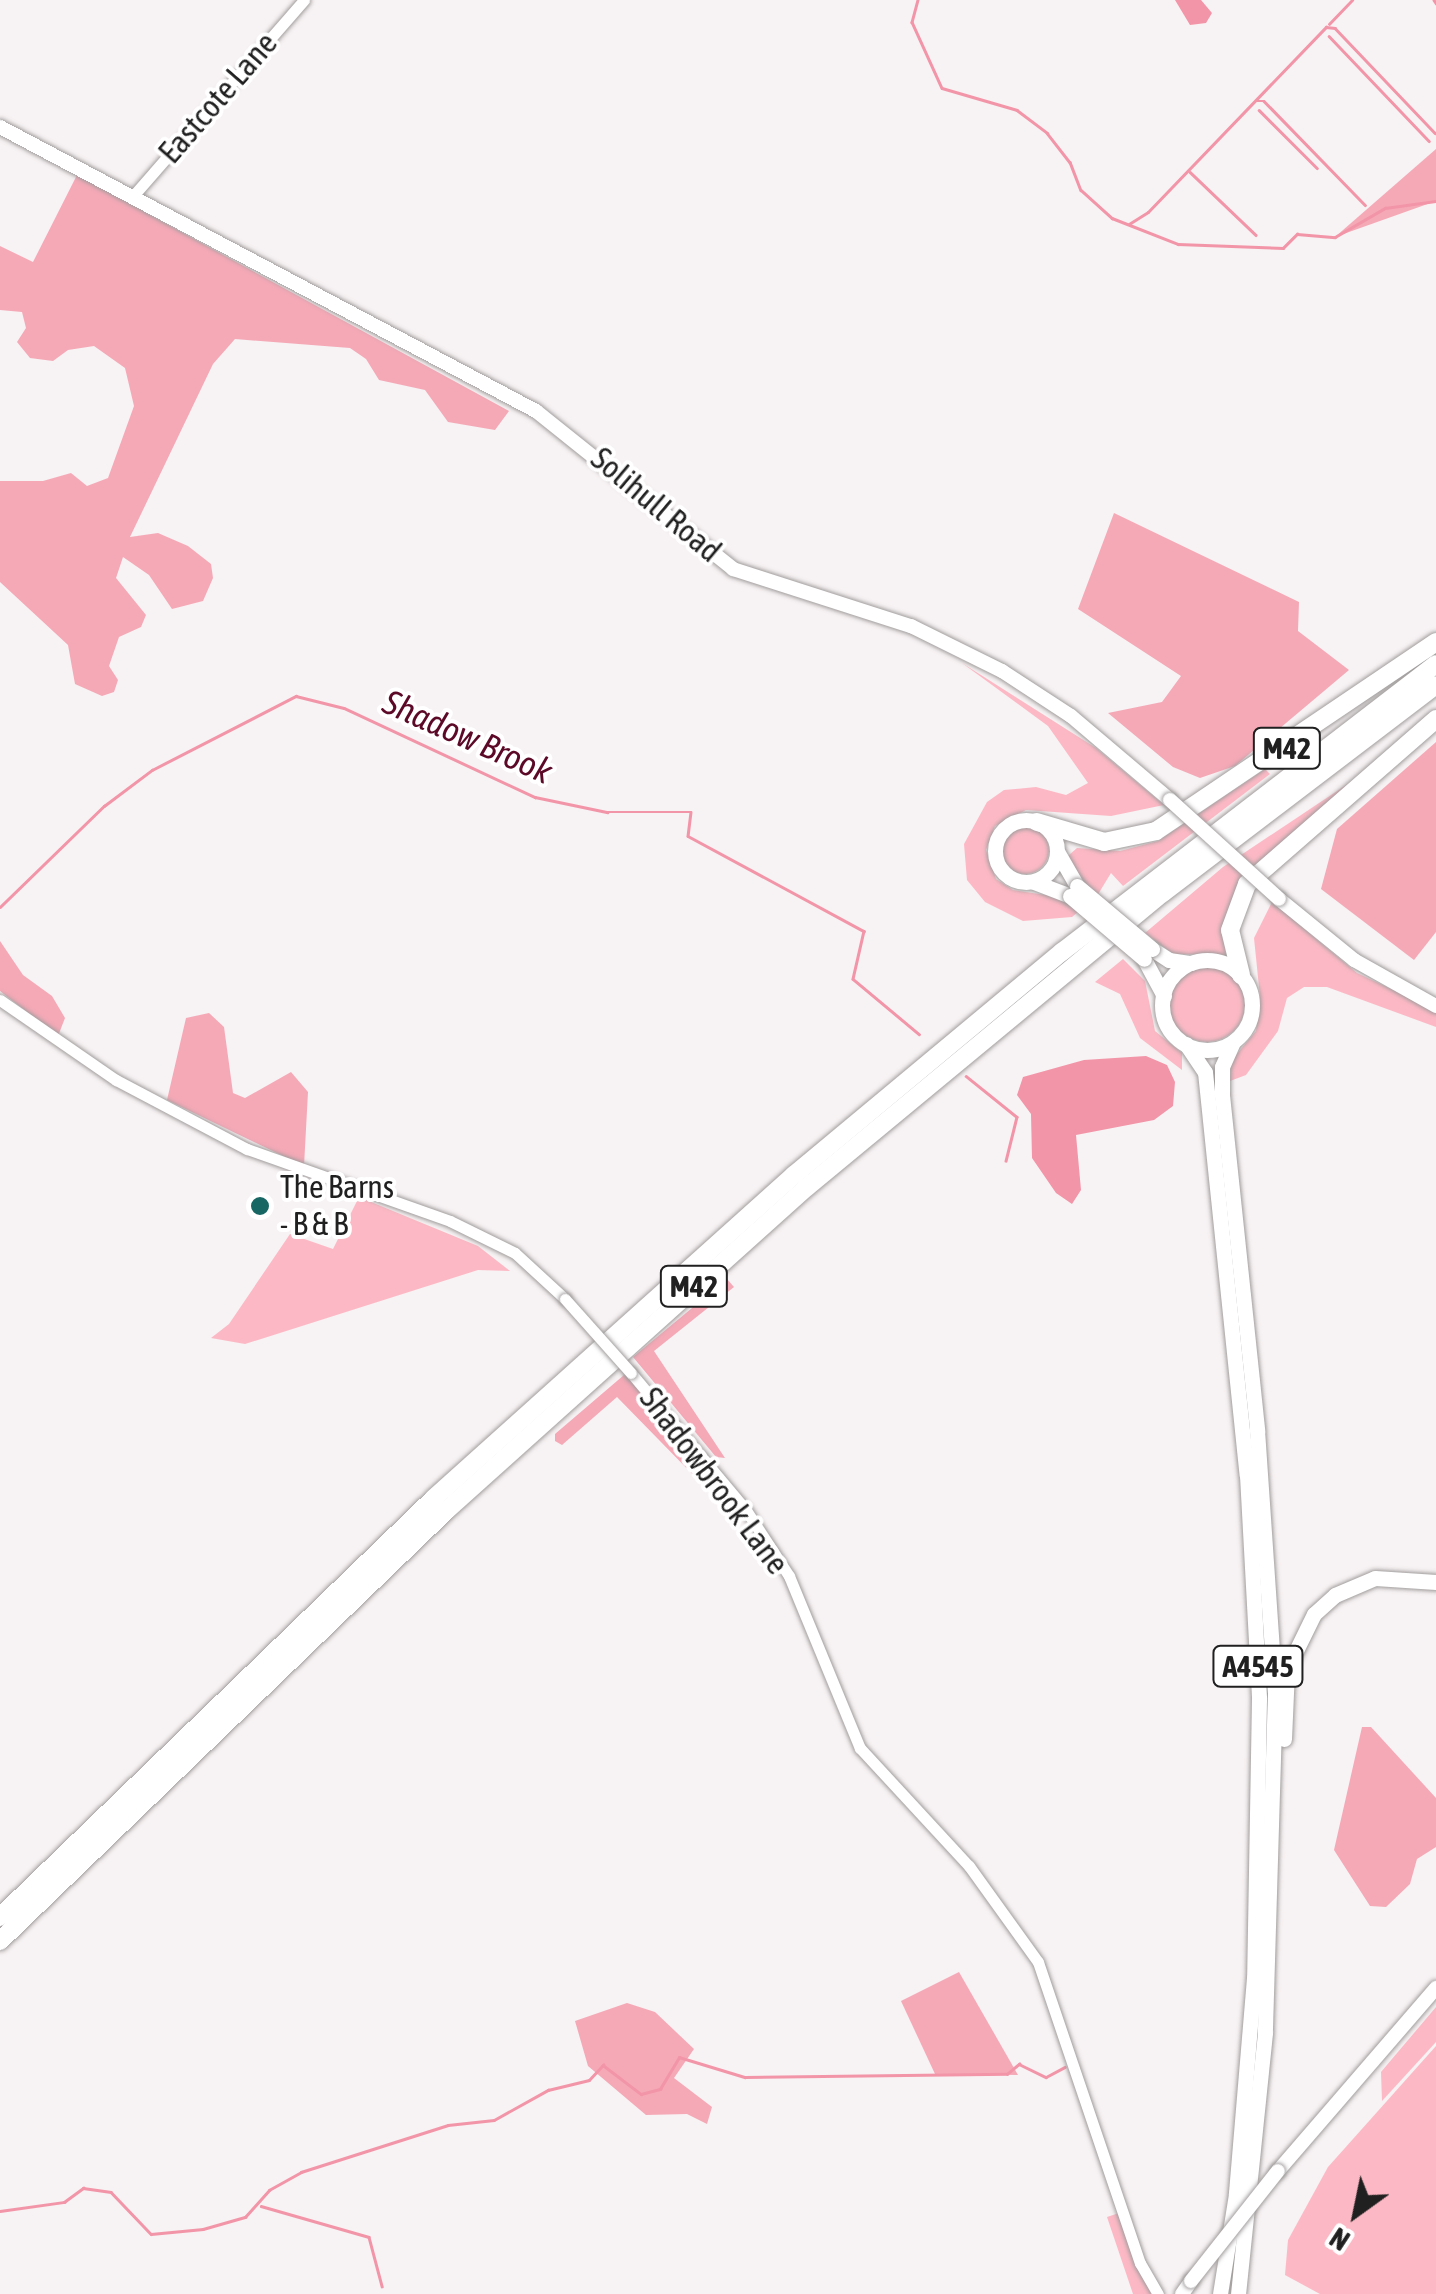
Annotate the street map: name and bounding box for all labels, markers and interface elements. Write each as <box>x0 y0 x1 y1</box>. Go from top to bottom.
street label: Eastcote Lane <box>151 25 285 171</box>
street label: Solihull Road <box>583 440 729 570</box>
water label: Shadow Brook <box>377 680 559 792</box>
road number: M42 <box>1252 723 1322 773</box>
place label: The Barns - B & B <box>280 1169 394 1244</box>
marker: The Barns - B & B <box>249 1195 271 1217</box>
road number: M42 <box>659 1261 729 1311</box>
street label: Shadowbrook Lane <box>631 1380 797 1582</box>
road number: A4545 <box>1210 1641 1306 1691</box>
north arrow <box>1306 2164 1406 2264</box>
text: N <box>1324 2221 1355 2257</box>

